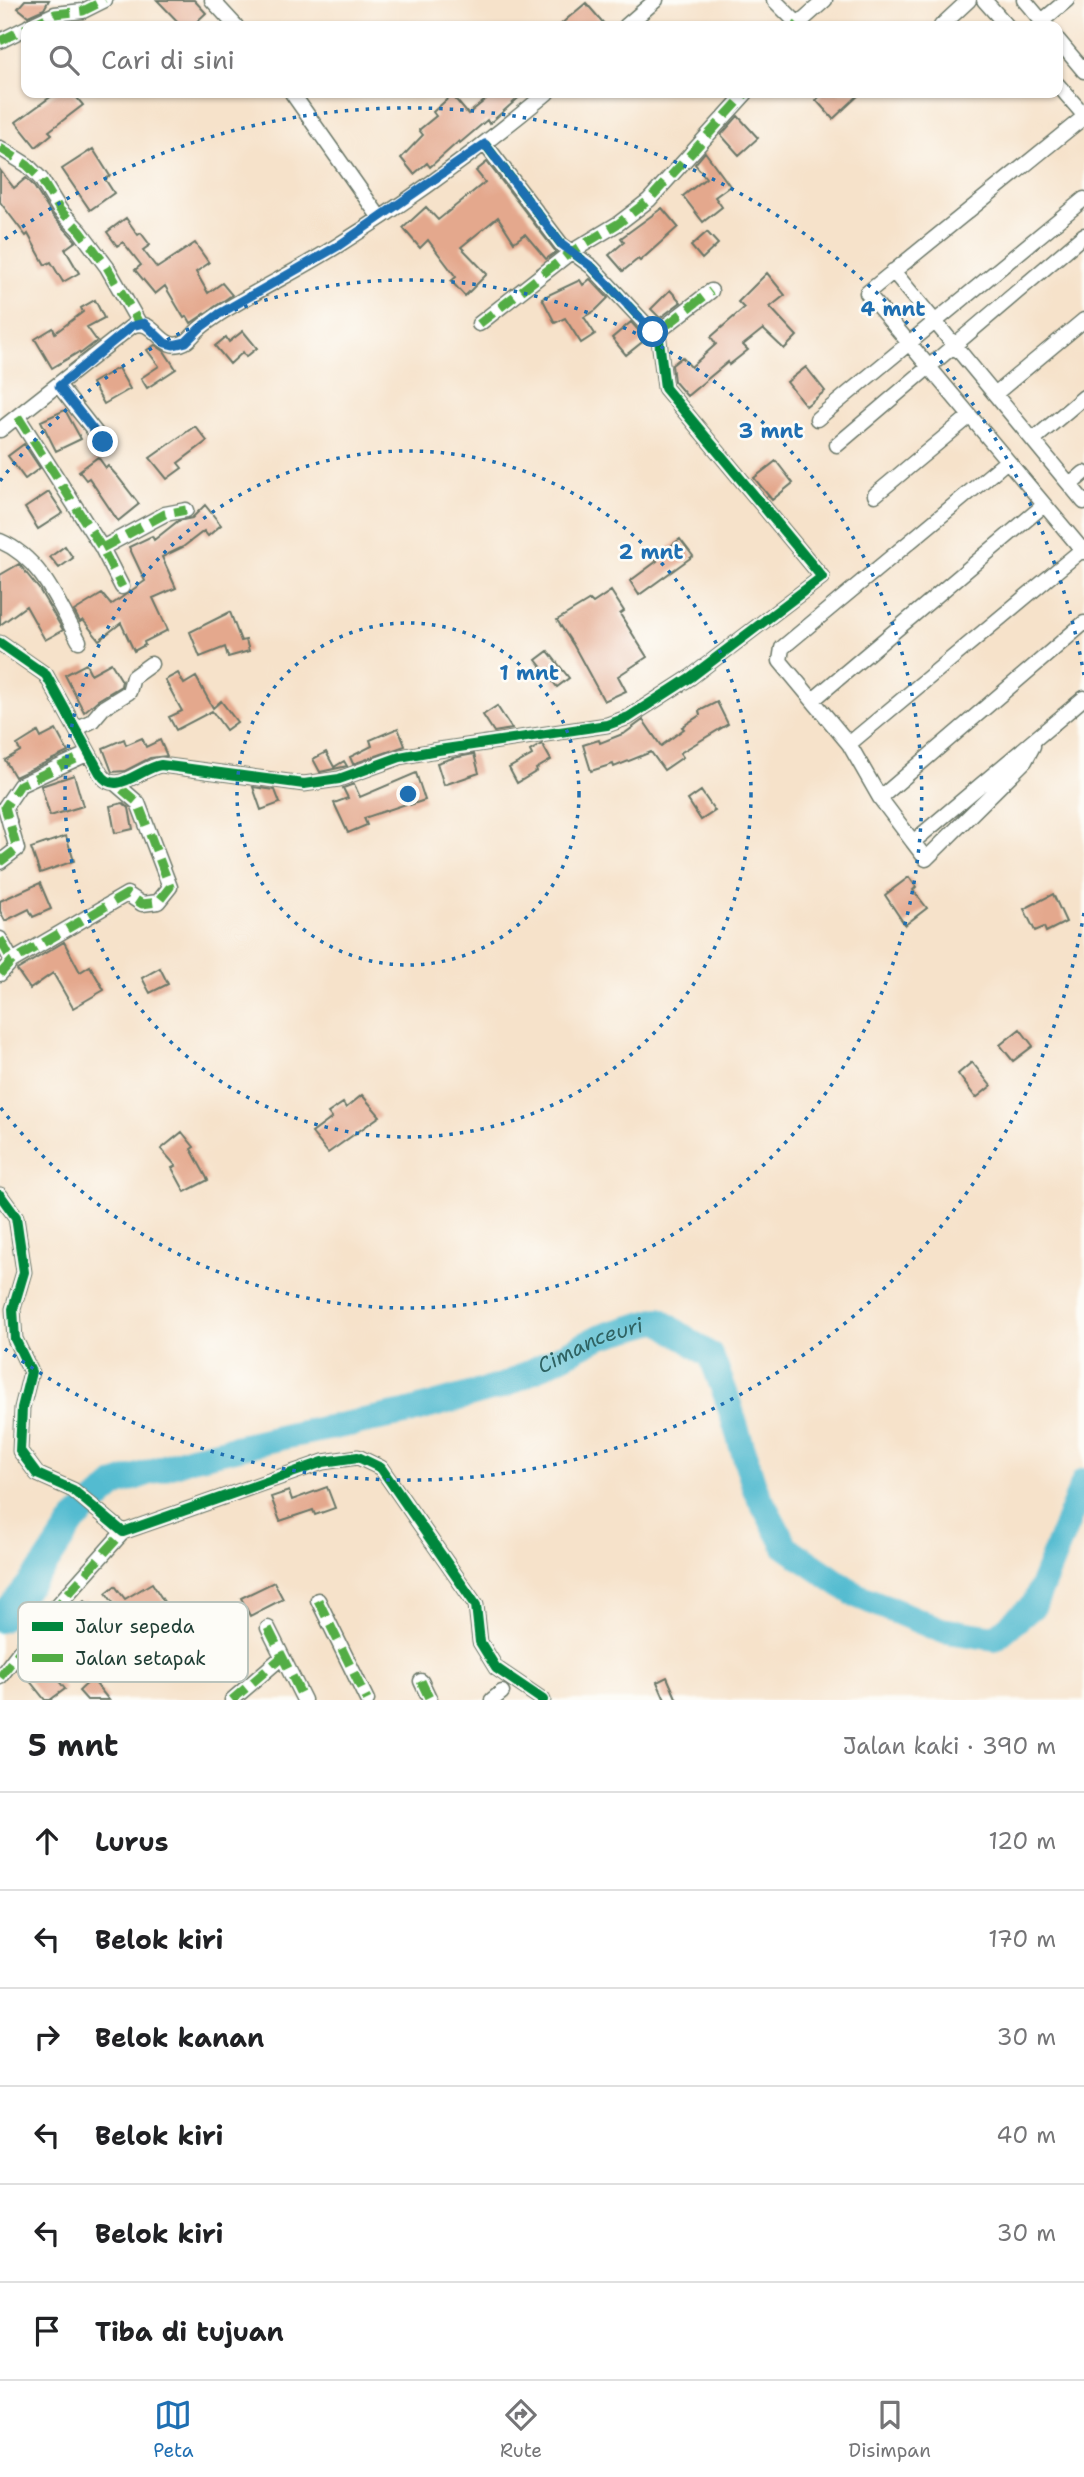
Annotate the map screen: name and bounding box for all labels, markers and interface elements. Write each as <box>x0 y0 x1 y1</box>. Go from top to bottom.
search box <box>21 21 1063 98</box>
icon: search <box>45 41 83 79</box>
text: Cari di sini <box>101 42 235 77</box>
text: 4 mnt <box>861 295 925 323</box>
route start <box>637 316 668 347</box>
text: 3 mnt <box>739 417 803 445</box>
route end <box>87 426 118 457</box>
text: 2 mnt <box>619 538 683 566</box>
text: 1 mnt <box>499 659 559 687</box>
centre of rings <box>396 782 420 806</box>
water label: Cimanceuri <box>532 1311 647 1380</box>
legend <box>18 1602 248 1682</box>
text: Jalur sepeda <box>75 1614 195 1639</box>
text: Jalan setapak <box>75 1646 206 1671</box>
text: 5 mnt <box>28 1725 118 1766</box>
text: Jalan kaki · 390 m <box>843 1731 1056 1761</box>
icon: ahead <box>28 1822 66 1860</box>
text: Lurus <box>95 1824 168 1859</box>
text: 120 m <box>988 1826 1056 1856</box>
icon: left <box>28 1920 66 1958</box>
text: Belok kiri <box>95 1922 224 1957</box>
text: 170 m <box>988 1924 1056 1954</box>
icon: right <box>28 2018 66 2056</box>
text: Belok kanan <box>95 2020 264 2055</box>
text: 30 m <box>997 2022 1056 2052</box>
icon: left <box>28 2116 66 2154</box>
text: Belok kiri <box>95 2118 224 2153</box>
text: 40 m <box>996 2120 1056 2150</box>
icon: left <box>28 2214 66 2252</box>
text: Belok kiri <box>95 2216 224 2251</box>
text: 30 m <box>997 2218 1056 2248</box>
icon: arrive <box>28 2312 66 2350</box>
text: Tiba di tujuan <box>95 2314 284 2349</box>
tab: Peta <box>153 2396 194 2463</box>
tab: Rute <box>500 2396 542 2463</box>
tab: Disimpan <box>849 2396 931 2463</box>

